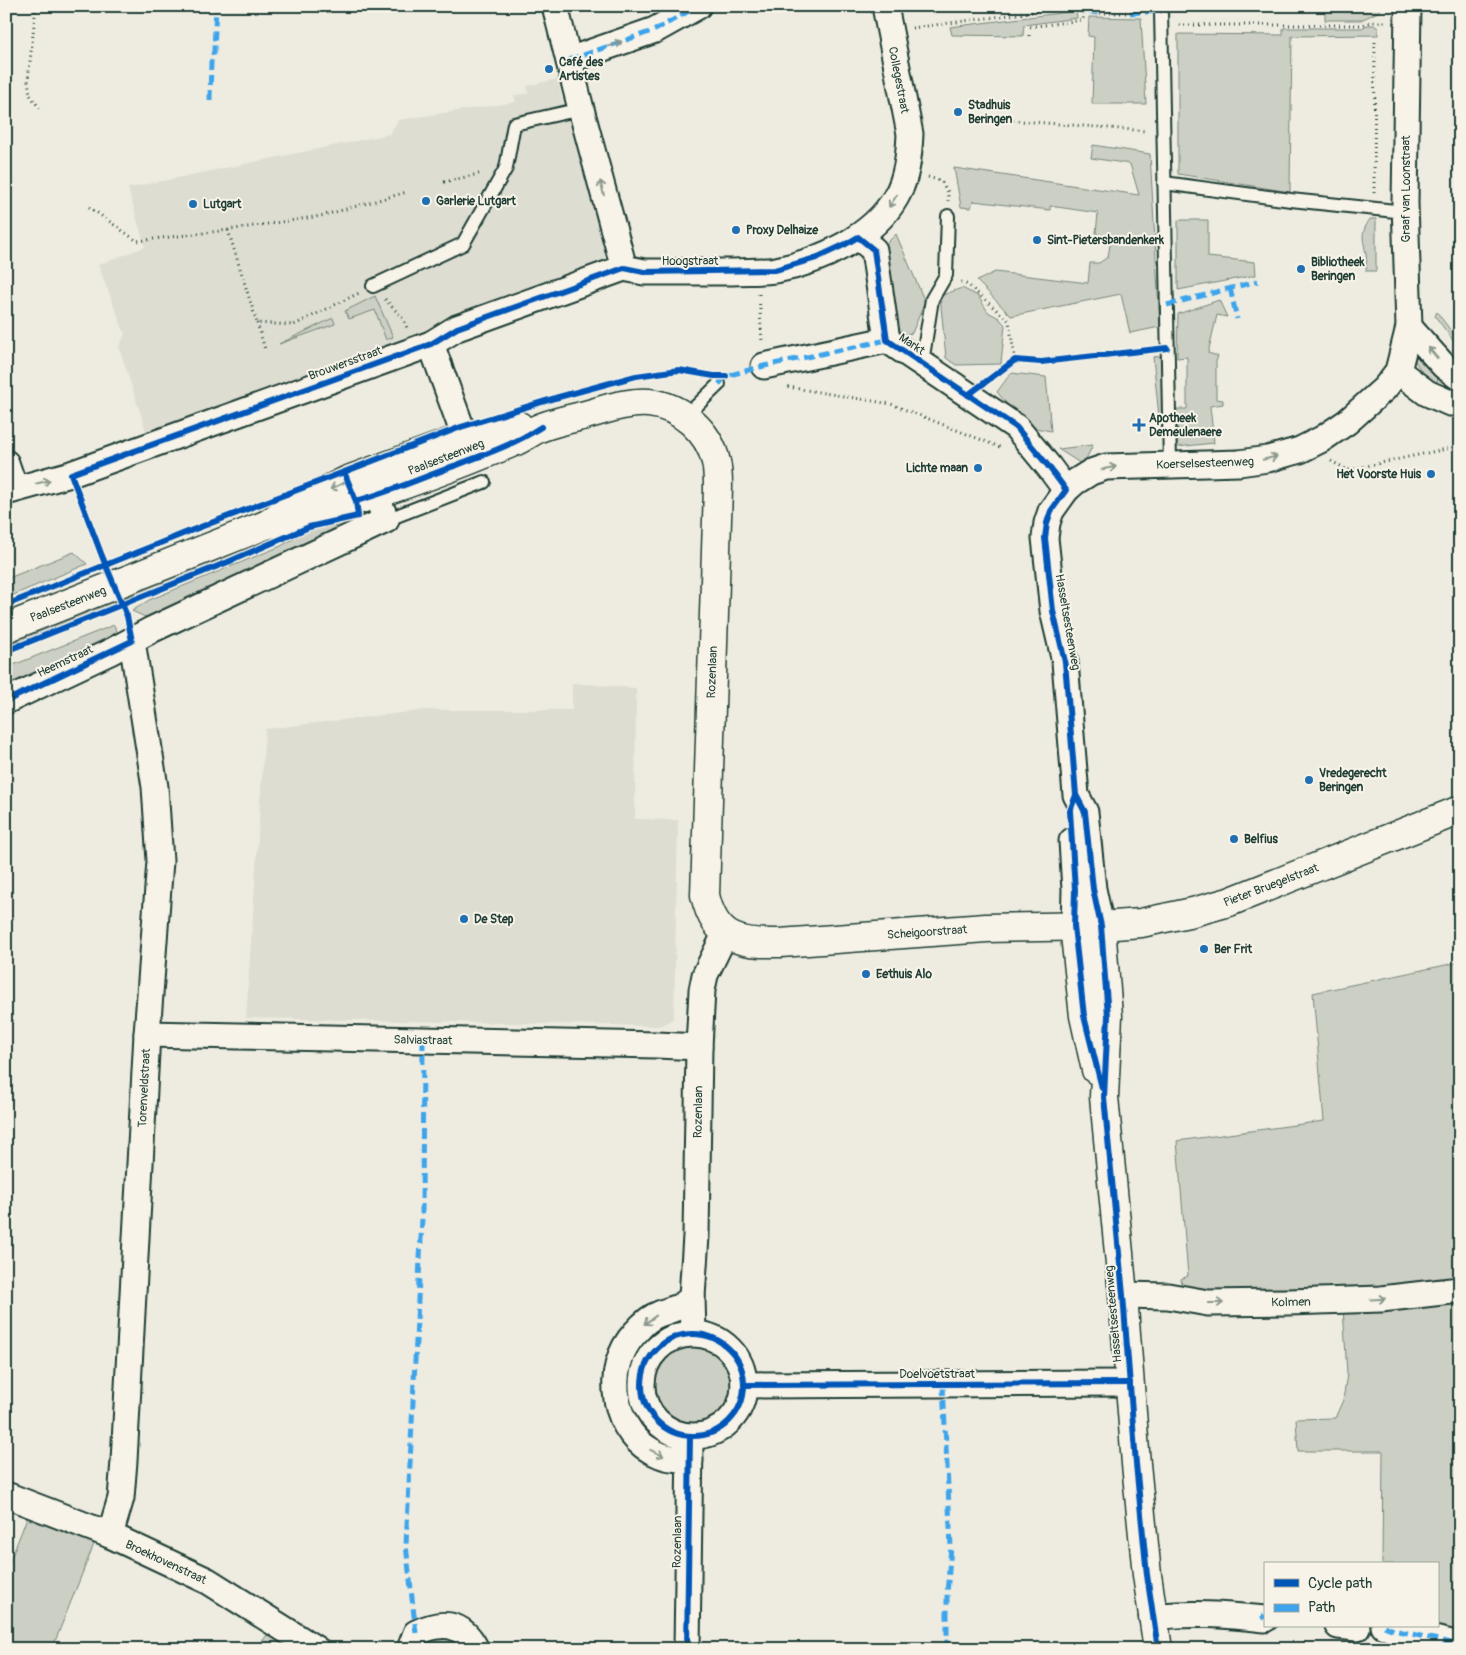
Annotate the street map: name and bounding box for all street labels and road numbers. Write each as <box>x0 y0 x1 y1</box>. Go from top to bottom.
street label: Collegestraat <box>885 46 912 115</box>
street label: Graaf van Loonstraat <box>1399 135 1414 243</box>
street label: Hoogstraat <box>662 254 718 269</box>
street label: Markt <box>896 330 928 359</box>
street label: Brouwersstraat <box>306 343 384 384</box>
street label: Paalsesteenweg <box>406 436 486 479</box>
street label: Koerselsesteenweg <box>1156 454 1254 473</box>
street label: Hasseltsesteenweg <box>1052 573 1083 671</box>
street label: Paalsesteenweg <box>28 583 108 626</box>
street label: Heemstraat <box>35 642 95 681</box>
street label: Rozenlaan <box>704 645 721 699</box>
street label: Pieter Bruegelstraat <box>1222 860 1321 910</box>
street label: Scheigoorstraat <box>887 922 968 943</box>
street label: Salviastraat <box>394 1032 453 1049</box>
street label: Torenveldstraat <box>135 1048 154 1128</box>
street label: Rozenlaan <box>691 1085 706 1138</box>
street label: Hasseltsesteenweg <box>1102 1265 1125 1363</box>
street label: Kolmen <box>1271 1295 1311 1310</box>
street label: Doelvoetstraat <box>899 1367 975 1382</box>
street label: Rozenlaan <box>670 1515 685 1568</box>
street label: Broekhovenstraat <box>123 1537 209 1588</box>

